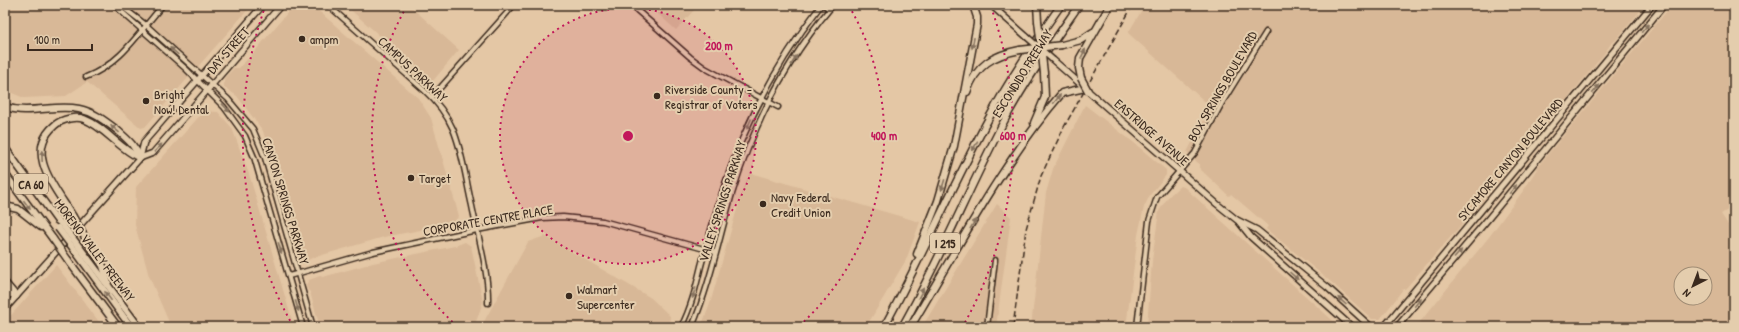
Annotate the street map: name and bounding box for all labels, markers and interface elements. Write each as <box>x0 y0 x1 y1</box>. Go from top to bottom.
street label: DAY STREET <box>203 22 254 77</box>
one-way arrow <box>1641 23 1649 34</box>
street label: ESCONDIDO FREEWAY <box>988 25 1057 121</box>
scale bar <box>28 26 92 52</box>
street label: BOX SPRINGS BOULEVARD <box>1183 27 1262 145</box>
place label: ampm <box>310 30 339 48</box>
text: 100 m <box>34 31 60 48</box>
street label: CAMPUS PARKWAY <box>374 32 452 106</box>
marker: ampm <box>297 34 307 44</box>
text: 200 m <box>705 37 733 54</box>
one-way arrow <box>970 37 976 49</box>
one-way arrow <box>169 46 179 55</box>
one-way arrow <box>1079 48 1086 60</box>
one-way arrow <box>790 54 797 66</box>
place label: Riverside County - Registrar of Voters <box>665 80 757 113</box>
one-way arrow <box>1591 83 1600 94</box>
place label: Bright Now! Dental <box>154 85 209 118</box>
marker: Riverside County - Registrar of Voters <box>652 91 662 101</box>
one-way arrow <box>1053 93 1061 104</box>
street label: SYCAMORE CANYON BOULEVARD <box>1453 93 1567 224</box>
street label: EASTRIDGE AVENUE <box>1111 95 1193 170</box>
marker: Bright Now! Dental <box>141 96 151 106</box>
one-way arrow <box>221 103 230 113</box>
one-way arrow <box>745 118 752 130</box>
one-way arrow <box>110 125 121 134</box>
text: 400 m <box>871 127 897 144</box>
text: 600 m <box>1000 127 1026 144</box>
centre of rings <box>621 129 635 143</box>
street label: CANYON SPRINGS PARKWAY <box>258 135 314 267</box>
street label: VALLEY SPRINGS PARKWAY <box>694 138 750 264</box>
one-way arrow <box>971 140 978 151</box>
one-way arrow <box>153 143 163 153</box>
one-way arrow <box>39 149 45 162</box>
place label: Target <box>419 169 451 187</box>
marker: Target <box>406 173 416 183</box>
road number: CA 60 <box>14 174 48 194</box>
one-way arrow <box>940 180 946 192</box>
one-way arrow <box>1509 184 1518 195</box>
place label: Navy Federal Credit Union <box>771 188 831 221</box>
street label: MORENO VALLEY FREEWAY <box>51 195 140 305</box>
one-way arrow <box>23 199 32 210</box>
marker: Navy Federal Credit Union <box>758 199 768 209</box>
street label: CORPORATE CENTRE PLACE <box>422 200 555 240</box>
one-way arrow <box>969 219 977 229</box>
road number: I 215 <box>930 233 960 253</box>
one-way arrow <box>277 242 283 254</box>
one-way arrow <box>1453 250 1462 259</box>
north arrow <box>1673 266 1713 306</box>
one-way arrow <box>1290 271 1299 280</box>
place label: Walmart Supercenter <box>577 280 635 313</box>
text: N <box>1679 286 1693 301</box>
one-way arrow <box>691 287 697 299</box>
one-way arrow <box>918 287 925 299</box>
one-way arrow <box>104 290 112 301</box>
marker: Walmart Supercenter <box>564 291 574 301</box>
one-way arrow <box>1337 296 1347 306</box>
one-way arrow <box>1413 297 1422 308</box>
one-way arrow <box>294 301 300 313</box>

